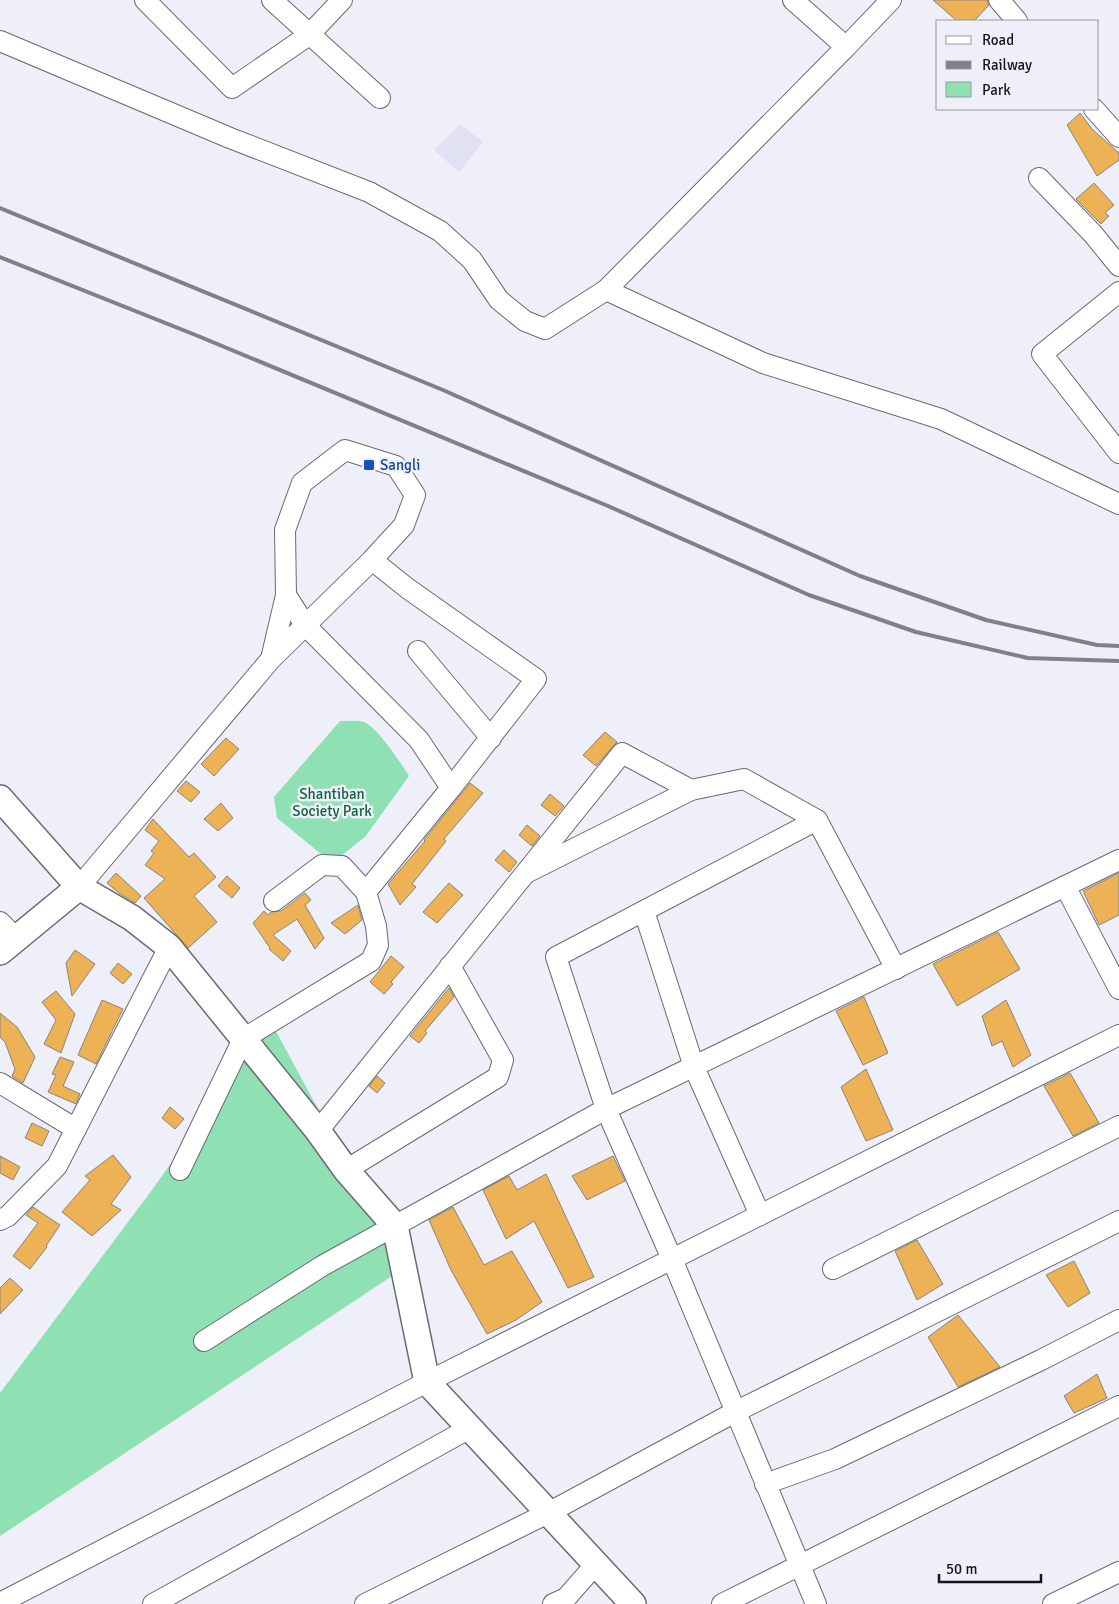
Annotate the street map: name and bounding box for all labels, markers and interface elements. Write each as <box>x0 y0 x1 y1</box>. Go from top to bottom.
legend <box>936 20 1099 110</box>
text: Road <box>982 31 1014 49</box>
text: Railway <box>982 56 1032 74</box>
text: Park <box>982 81 1011 99</box>
place label: Sangli <box>380 456 420 474</box>
marker: Sangli <box>362 458 376 472</box>
park label: Shantiban Society Park <box>292 785 372 820</box>
scale bar <box>939 1552 1042 1584</box>
text: 50 m <box>946 1560 977 1578</box>

